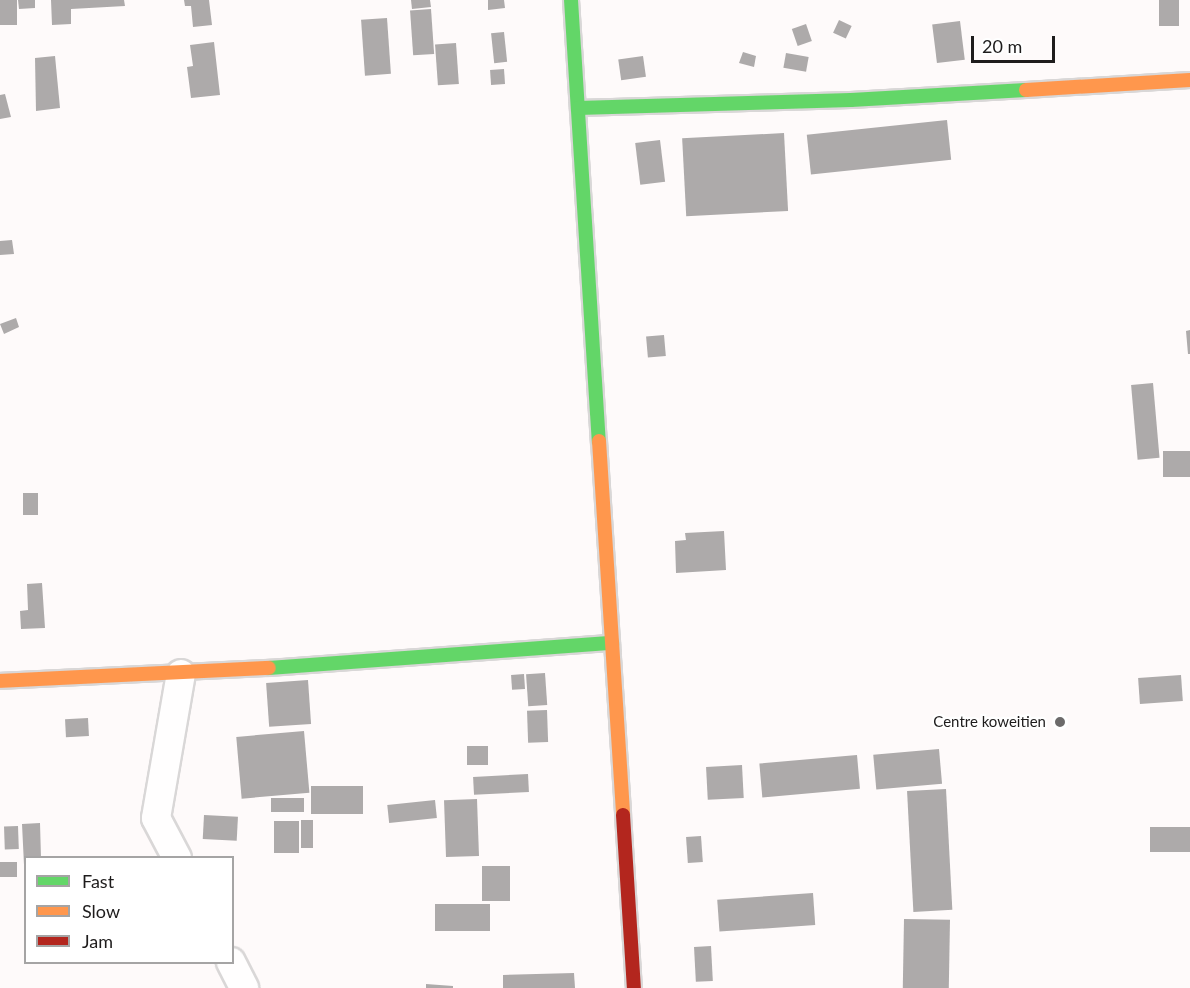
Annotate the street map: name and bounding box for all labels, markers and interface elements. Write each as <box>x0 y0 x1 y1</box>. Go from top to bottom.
scale bar <box>974 24 1058 62</box>
text: 20 m <box>982 35 1022 57</box>
place label: Centre koweitien <box>933 713 1046 731</box>
marker: Centre koweitien <box>1051 713 1069 731</box>
legend <box>24 856 234 964</box>
text: Fast <box>82 870 114 892</box>
text: Slow <box>82 900 120 922</box>
text: Jam <box>82 930 113 952</box>

